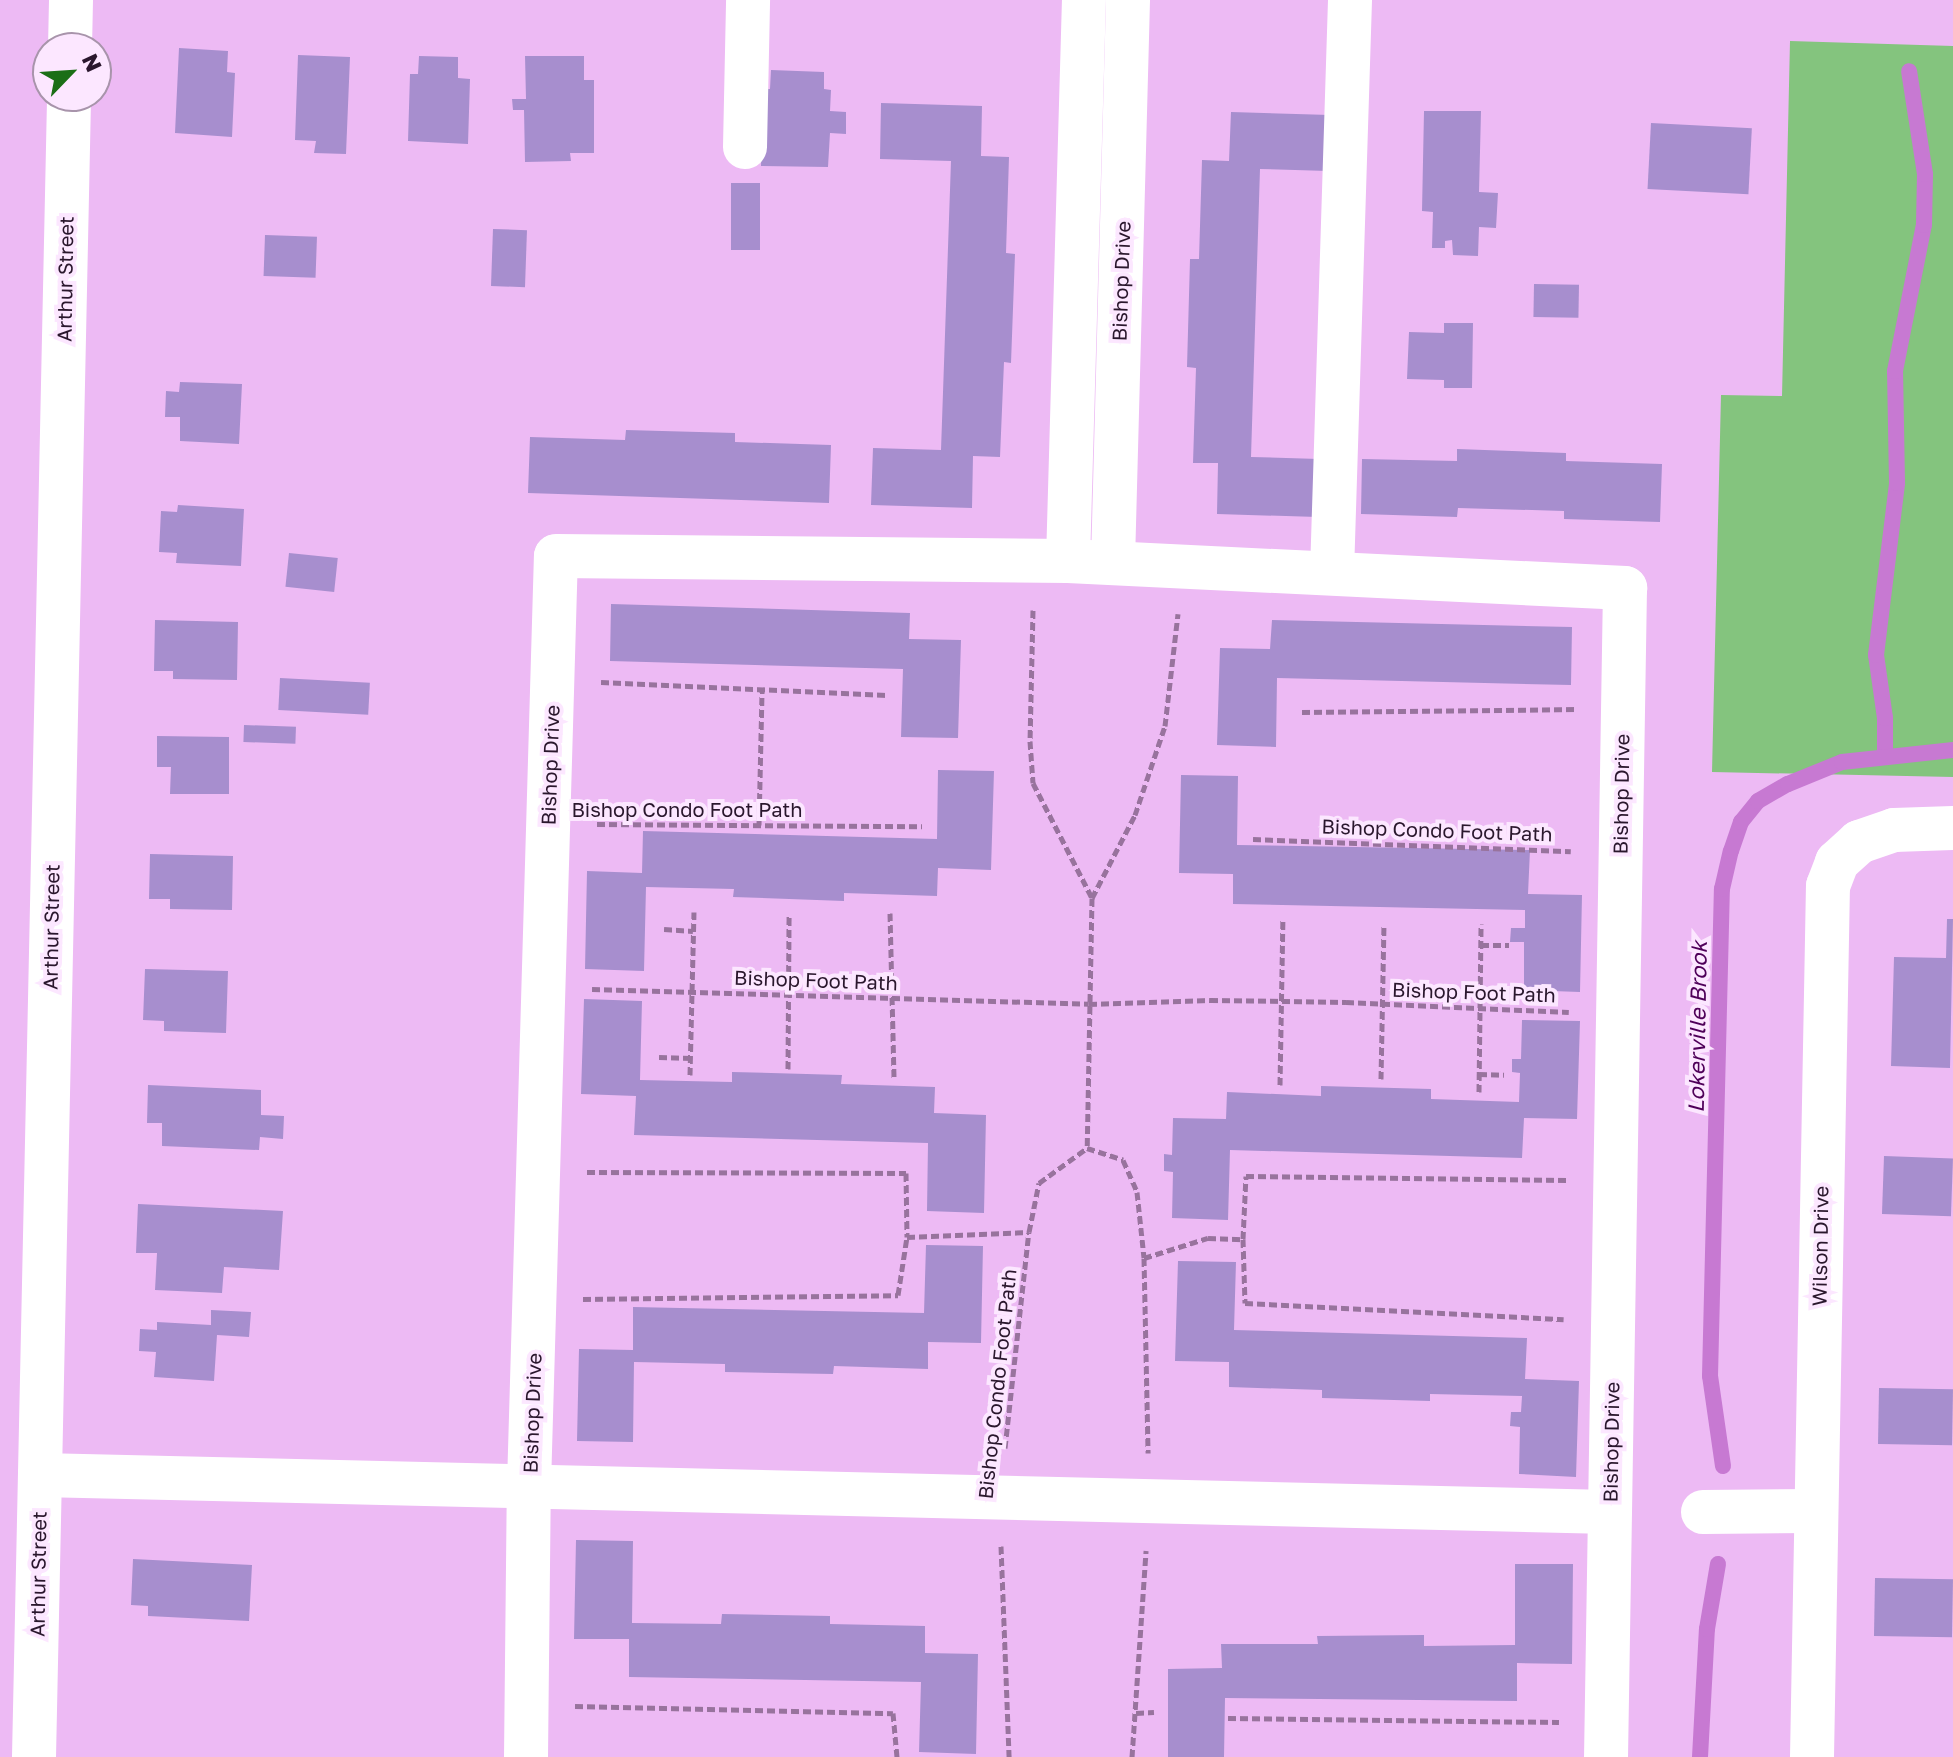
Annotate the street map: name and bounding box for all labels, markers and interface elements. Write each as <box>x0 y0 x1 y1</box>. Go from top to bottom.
north arrow <box>32 32 112 112</box>
text: N <box>77 49 108 76</box>
street label: Arthur Street <box>52 216 78 342</box>
street label: Bishop Drive <box>1107 220 1135 342</box>
street label: Bishop Drive <box>536 704 564 826</box>
street label: Bishop Drive <box>1608 734 1634 854</box>
street label: Bishop Condo Foot Path <box>571 797 803 821</box>
street label: Bishop Condo Foot Path <box>1321 814 1553 846</box>
street label: Arthur Street <box>38 864 64 990</box>
water label: Lokerville Brook <box>1682 941 1712 1113</box>
street label: Bishop Foot Path <box>734 965 898 995</box>
street label: Bishop Foot Path <box>1392 977 1556 1007</box>
street label: Wilson Drive <box>1807 1186 1833 1306</box>
street label: Bishop Condo Foot Path <box>973 1268 1021 1500</box>
street label: Bishop Drive <box>518 1352 546 1474</box>
street label: Bishop Drive <box>1598 1382 1624 1502</box>
street label: Arthur Street <box>25 1511 51 1637</box>

